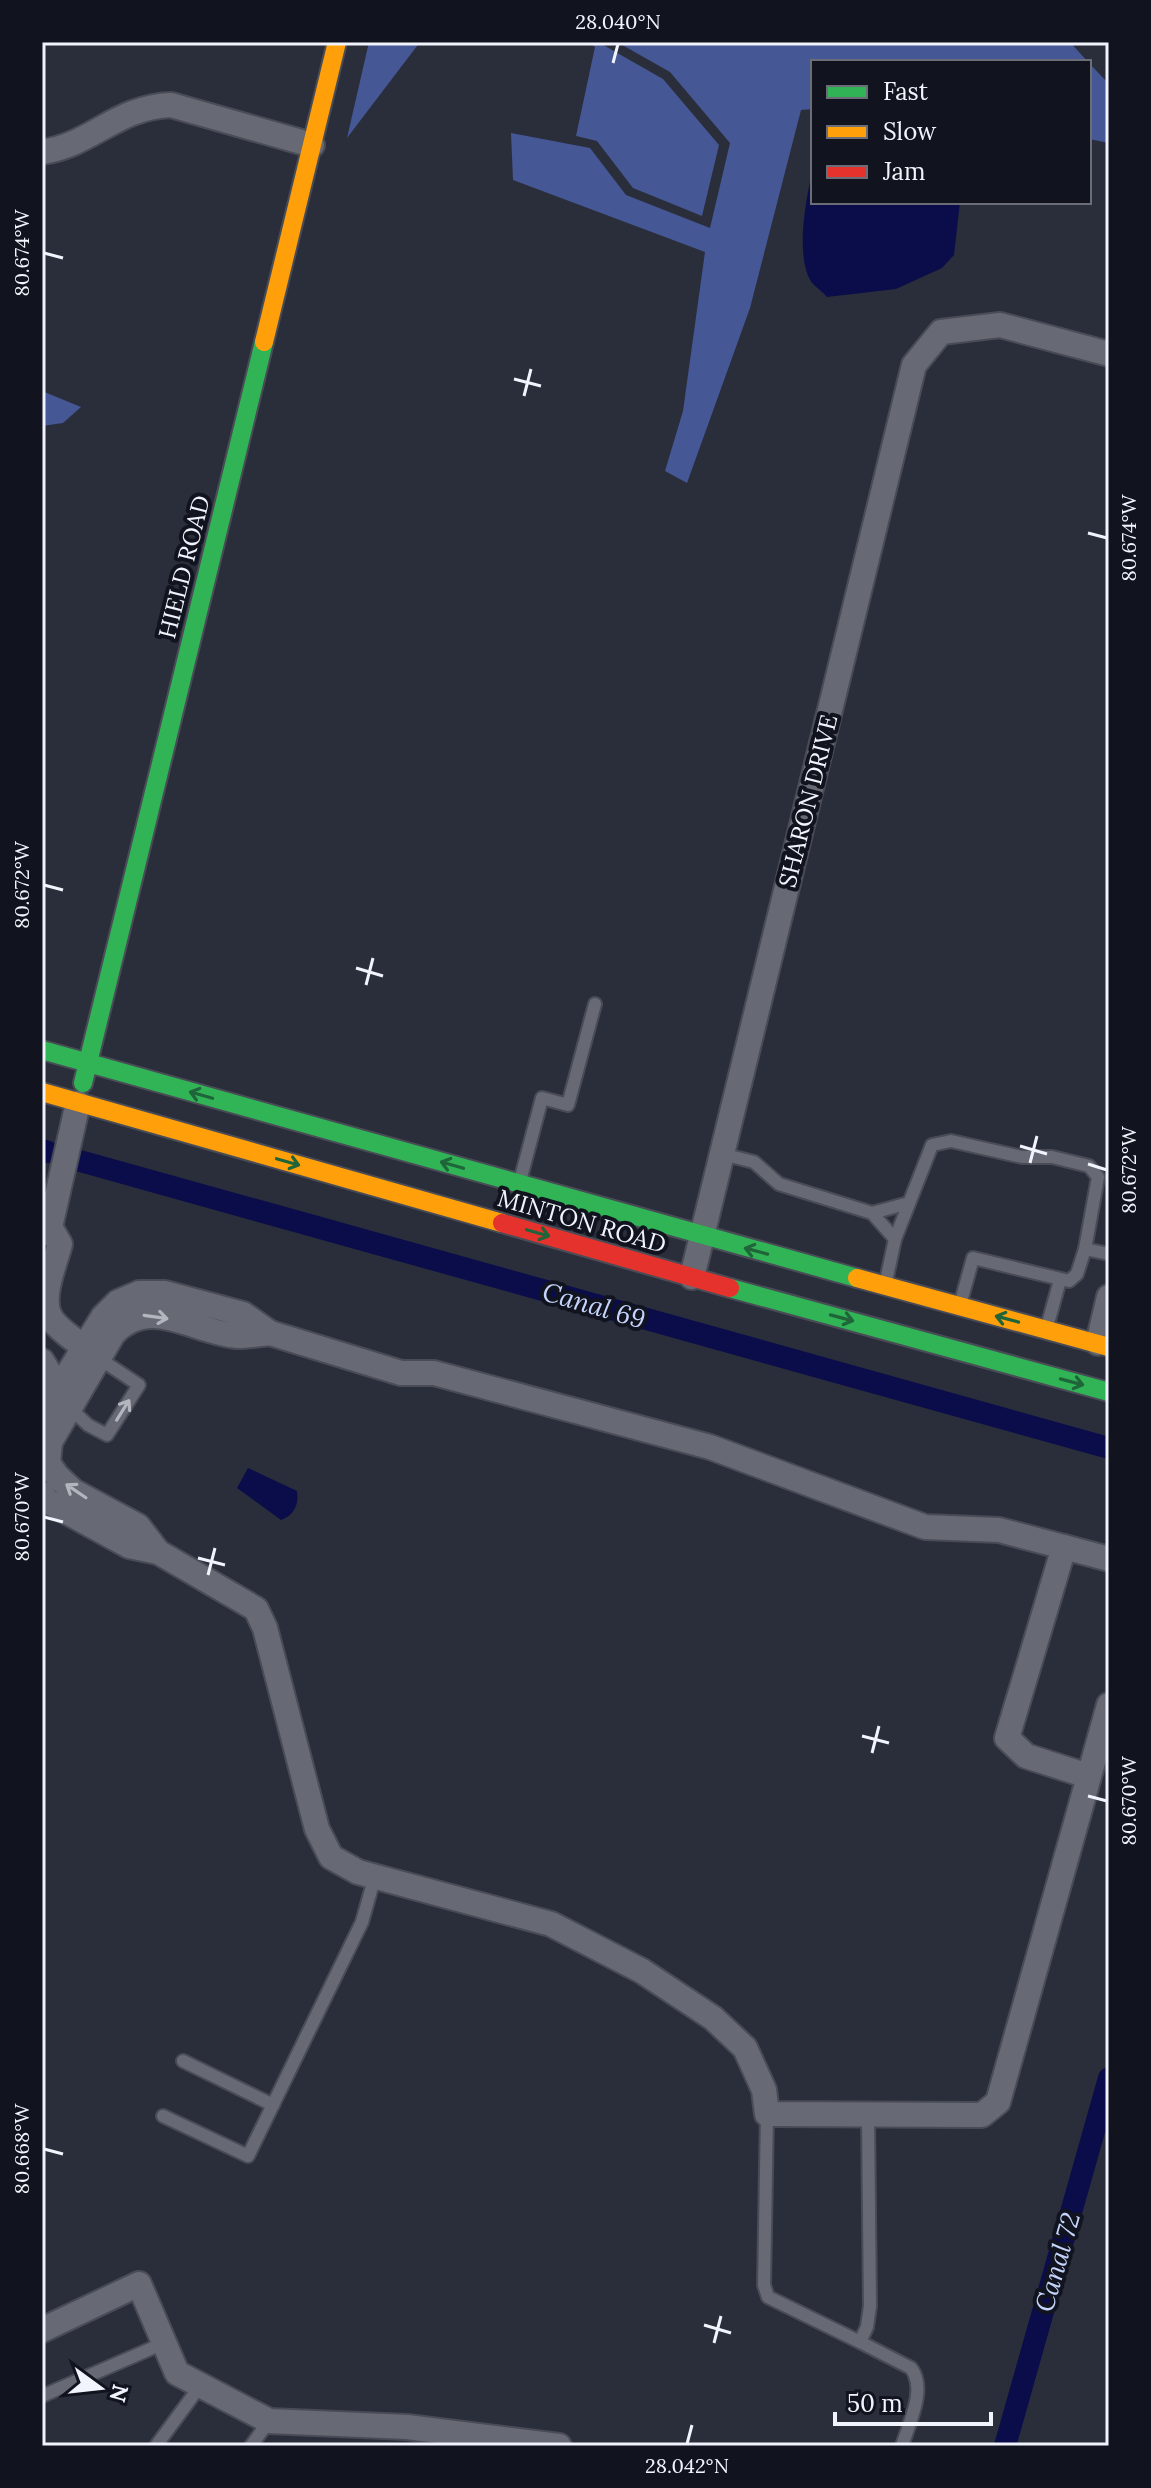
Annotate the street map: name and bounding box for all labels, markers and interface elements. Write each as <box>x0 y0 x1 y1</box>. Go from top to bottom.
text: 28.040°N <box>575 9 661 34</box>
legend <box>811 60 1091 204</box>
text: Fast <box>883 76 929 107</box>
text: Slow <box>883 116 937 147</box>
text: Jam <box>882 156 925 187</box>
text: 80.674°W <box>9 208 34 297</box>
street label: HIELD ROAD <box>151 492 217 642</box>
text: 80.674°W <box>1116 493 1141 582</box>
street label: SHARON DRIVE <box>772 711 844 891</box>
text: 80.672°W <box>9 840 34 929</box>
one-way arrow <box>189 1087 215 1102</box>
text: 80.672°W <box>1116 1125 1141 1214</box>
one-way arrow <box>274 1156 300 1171</box>
one-way arrow <box>439 1157 465 1172</box>
street label: MINTON ROAD <box>494 1182 670 1260</box>
one-way arrow <box>525 1227 550 1242</box>
one-way arrow <box>743 1242 769 1257</box>
water label: Canal 69 <box>539 1275 649 1335</box>
one-way arrow <box>143 1310 168 1325</box>
one-way arrow <box>994 1310 1020 1325</box>
one-way arrow <box>829 1312 855 1327</box>
one-way arrow <box>1059 1375 1085 1390</box>
one-way arrow <box>115 1399 131 1422</box>
text: 80.670°W <box>9 1471 34 1562</box>
one-way arrow <box>65 1483 87 1499</box>
text: 80.670°W <box>1116 1755 1141 1846</box>
text: 80.668°W <box>9 2103 34 2194</box>
water label: Canal 72 <box>1027 2208 1087 2316</box>
north arrow <box>60 2348 140 2428</box>
scale bar <box>835 2376 991 2426</box>
text: N <box>104 2381 135 2405</box>
text: 50 m <box>847 2388 903 2419</box>
text: 28.042°N <box>645 2453 729 2478</box>

